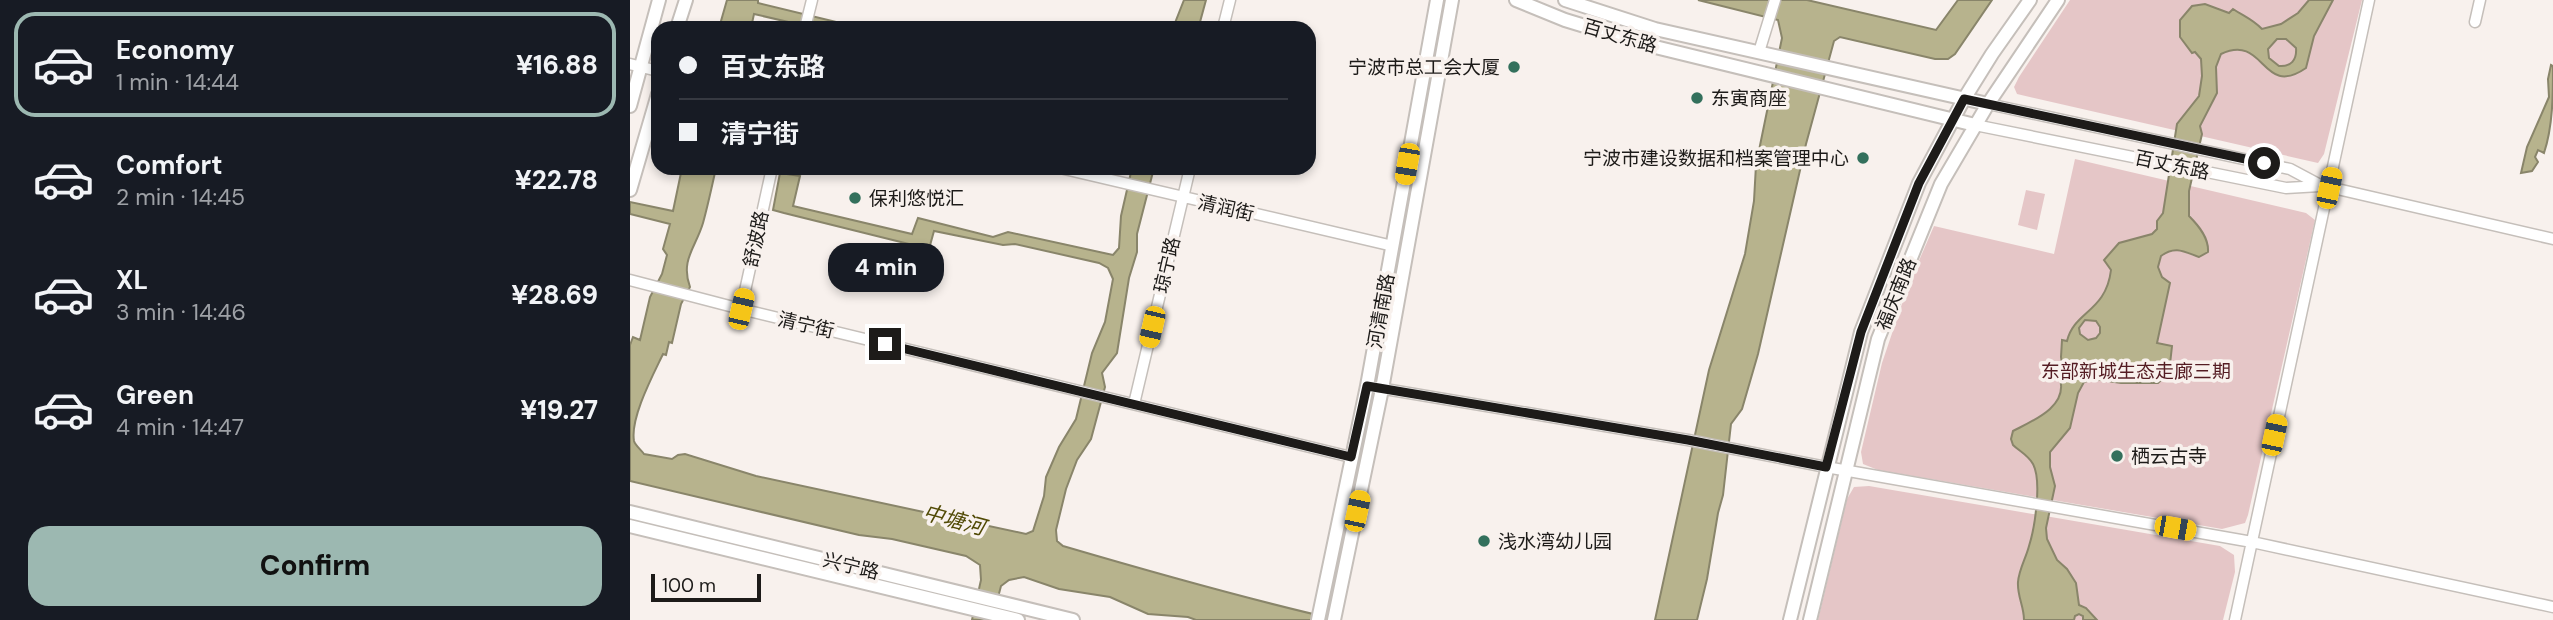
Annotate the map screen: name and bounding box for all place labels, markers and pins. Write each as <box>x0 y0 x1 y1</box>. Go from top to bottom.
place label: 宁波市总工会大厦 <box>1348 55 1500 80</box>
marker: 宁波市总工会大厦 <box>1506 59 1522 75</box>
place label: 东寅商座 <box>1711 86 1787 111</box>
marker: 东寅商座 <box>1689 90 1705 106</box>
place label: 宁波市建设数据和档案管理中心 <box>1583 146 1849 171</box>
marker: 宁波市建设数据和档案管理中心 <box>1855 150 1871 166</box>
place label: 保利悠悦汇 <box>869 186 964 211</box>
marker: 保利悠悦汇 <box>847 190 863 206</box>
place label: 栖云古寺 <box>2131 444 2207 469</box>
marker: 栖云古寺 <box>2109 448 2125 464</box>
place label: 浅水湾幼儿园 <box>1498 529 1612 554</box>
marker: 浅水湾幼儿园 <box>1476 533 1492 549</box>

